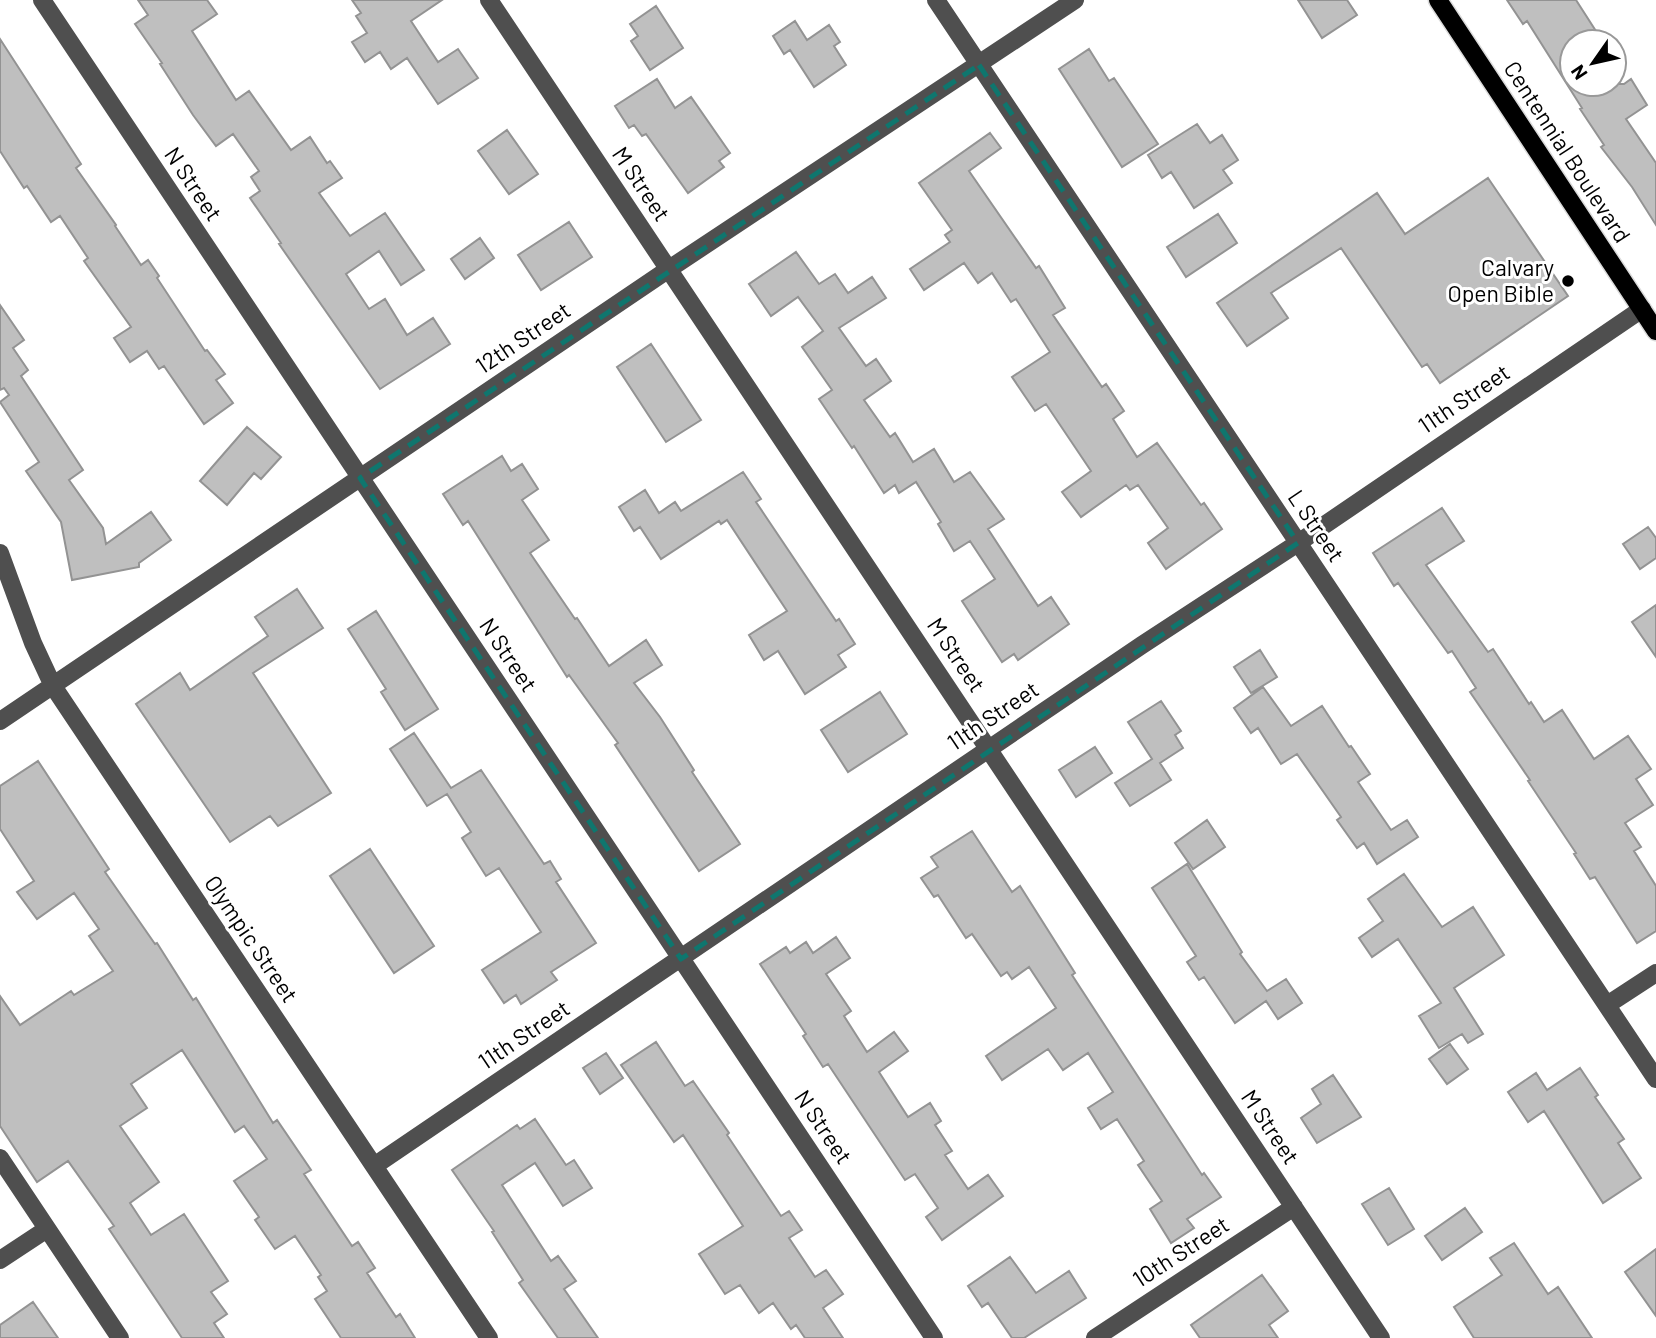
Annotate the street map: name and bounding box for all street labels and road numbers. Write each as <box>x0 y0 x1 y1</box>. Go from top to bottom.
street label: Centennial Boulevard <box>1499 55 1637 248</box>
street label: N Street <box>159 141 229 226</box>
street label: M Street <box>607 141 677 226</box>
street label: 12th Street <box>470 295 575 379</box>
street label: 11th Street <box>1412 357 1515 439</box>
street label: L Street <box>1283 484 1351 567</box>
street label: N Street <box>474 612 544 697</box>
street label: M Street <box>922 612 992 697</box>
street label: 11th Street <box>941 674 1044 756</box>
street label: Olympic Street <box>199 870 305 1007</box>
street label: 11th Street <box>472 993 575 1075</box>
street label: N Street <box>789 1084 859 1169</box>
street label: M Street <box>1236 1084 1306 1169</box>
street label: 10th Street <box>1127 1210 1234 1293</box>

